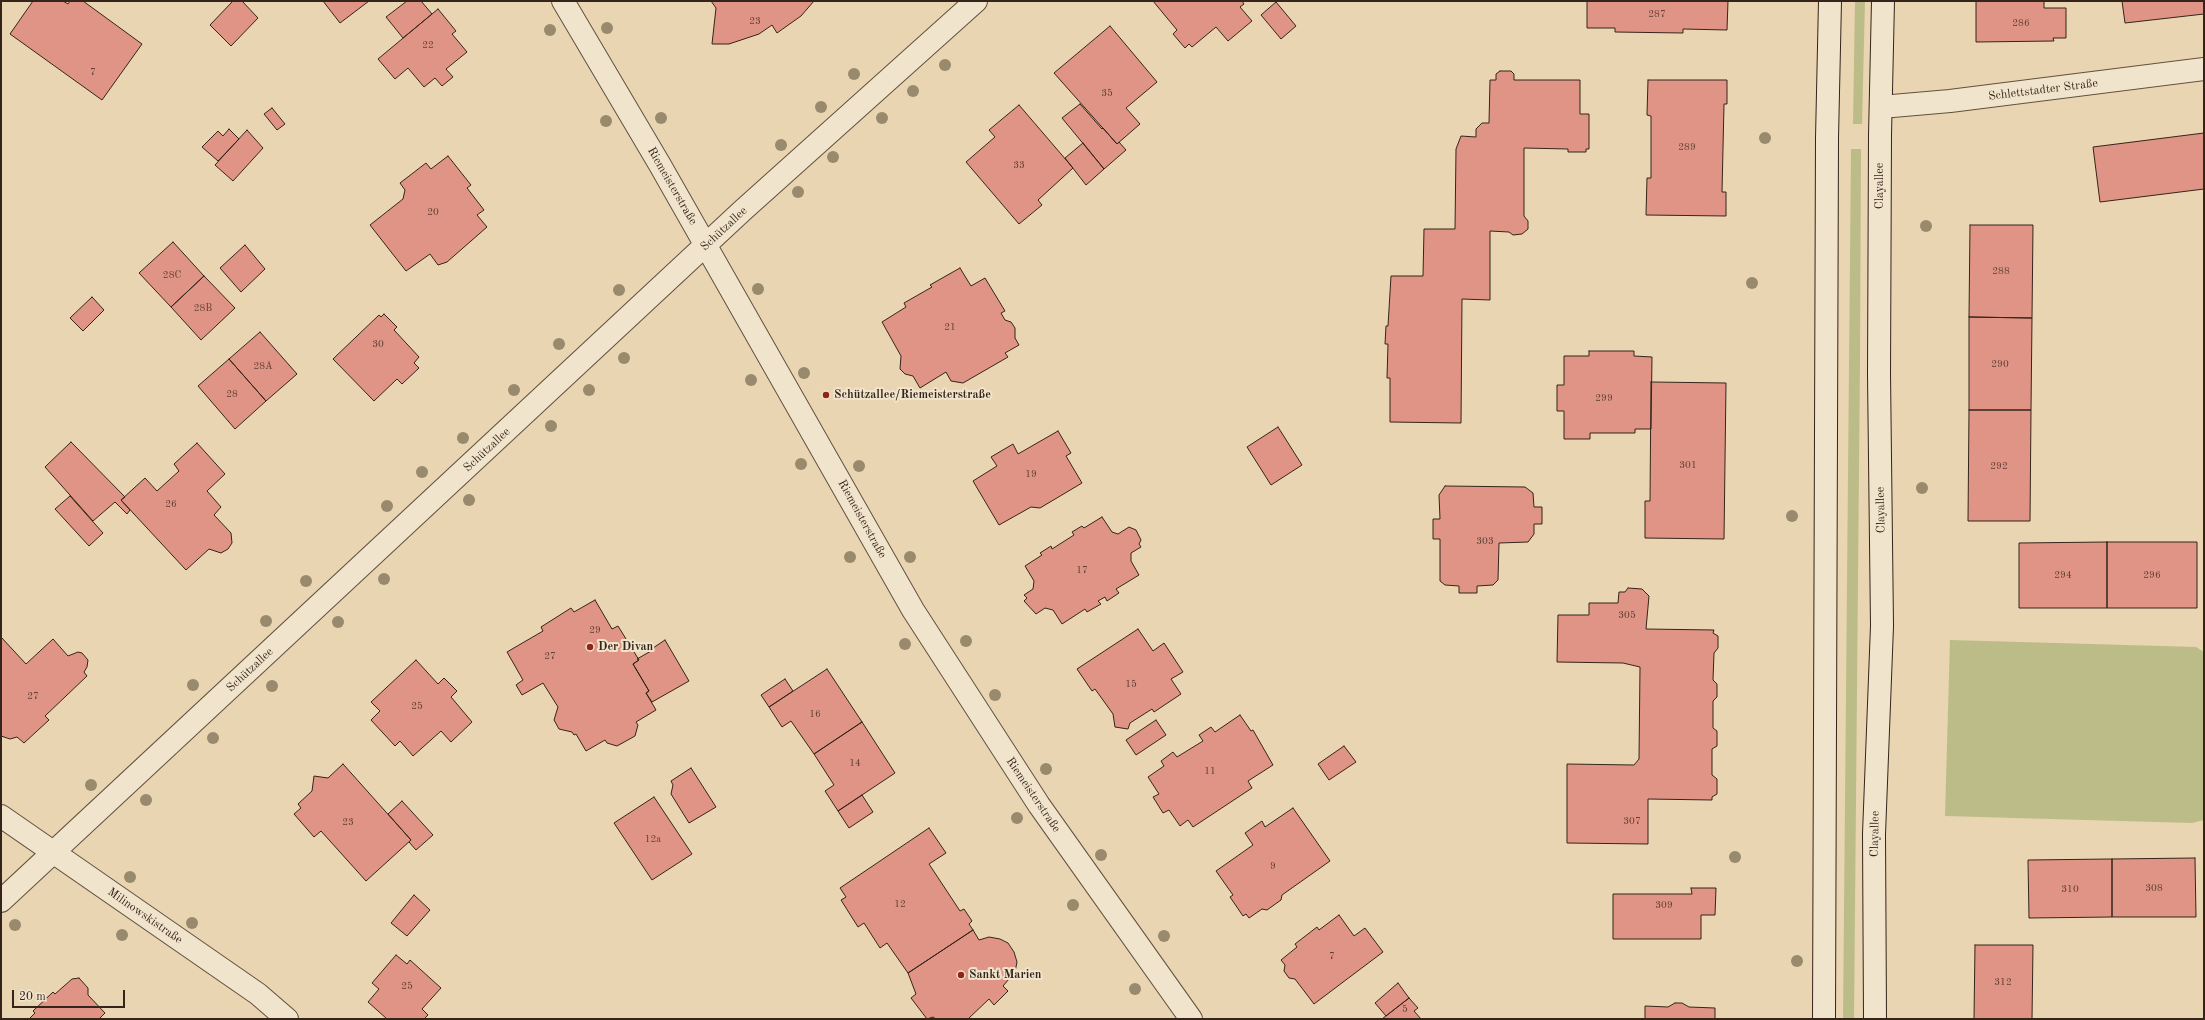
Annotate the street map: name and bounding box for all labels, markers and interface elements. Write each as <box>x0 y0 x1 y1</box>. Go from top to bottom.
house number: 287 <box>1648 8 1666 20</box>
house number: 23 <box>749 15 761 27</box>
house number: 286 <box>2012 17 2030 29</box>
house number: 22 <box>422 39 434 51</box>
house number: 7 <box>90 66 96 78</box>
street label: Schlettstadter Straße <box>1987 76 2099 104</box>
house number: 35 <box>1101 87 1113 99</box>
house number: 289 <box>1678 141 1696 153</box>
street label: Riemeisterstraße <box>644 144 700 228</box>
house number: 33 <box>1013 159 1025 171</box>
street label: Clayallee <box>1873 163 1887 209</box>
street label: Schützallee <box>698 204 750 254</box>
house number: 20 <box>427 206 439 218</box>
house number: 288 <box>1992 265 2010 277</box>
house number: 28C <box>163 269 181 281</box>
house number: 28B <box>194 302 212 314</box>
house number: 21 <box>944 321 956 333</box>
house number: 30 <box>372 338 384 350</box>
house number: 290 <box>1991 358 2009 370</box>
house number: 28A <box>253 360 273 372</box>
house number: 28 <box>226 388 238 400</box>
place label: Schützallee/Riemeisterstraße <box>834 388 991 402</box>
marker: Schützallee/Riemeisterstraße <box>821 390 831 400</box>
house number: 299 <box>1595 392 1613 404</box>
street label: Schützallee <box>461 425 513 475</box>
house number: 301 <box>1679 459 1697 471</box>
house number: 292 <box>1990 460 2008 472</box>
house number: 19 <box>1025 468 1037 480</box>
street label: Riemeisterstraße <box>834 477 890 561</box>
street label: Clayallee <box>1873 487 1889 533</box>
house number: 26 <box>165 498 177 510</box>
house number: 303 <box>1476 535 1494 547</box>
house number: 17 <box>1076 564 1088 576</box>
house number: 294 <box>2054 569 2072 581</box>
house number: 296 <box>2143 569 2161 581</box>
house number: 305 <box>1618 609 1636 621</box>
house number: 29 <box>589 624 601 636</box>
place label: Der Divan <box>598 640 653 654</box>
marker: Der Divan <box>585 642 595 652</box>
street label: Schützallee <box>224 645 276 695</box>
house number: 27 <box>544 650 556 662</box>
house number: 15 <box>1125 678 1137 690</box>
house number: 27 <box>27 690 39 702</box>
house number: 25 <box>411 700 423 712</box>
house number: 16 <box>809 708 821 720</box>
street label: Riemeisterstraße <box>1003 755 1063 835</box>
house number: 14 <box>849 757 861 769</box>
house number: 11 <box>1204 765 1216 777</box>
street label: Clayallee <box>1867 811 1883 857</box>
house number: 307 <box>1623 815 1641 827</box>
house number: 23 <box>342 816 354 828</box>
house number: 12a <box>645 833 661 845</box>
house number: 9 <box>1270 860 1276 872</box>
house number: 308 <box>2145 882 2163 894</box>
house number: 310 <box>2061 883 2079 895</box>
street label: Milinowskistraße <box>105 885 185 947</box>
house number: 12 <box>894 898 906 910</box>
house number: 309 <box>1655 899 1673 911</box>
house number: 7 <box>1329 950 1335 962</box>
place label: Sankt Marien <box>969 968 1042 982</box>
marker: Sankt Marien <box>956 970 966 980</box>
house number: 312 <box>1994 976 2012 988</box>
house number: 25 <box>401 980 413 992</box>
scale bar <box>14 982 127 1008</box>
text: 20 m <box>19 991 46 1003</box>
house number: 5 <box>1402 1003 1408 1015</box>

